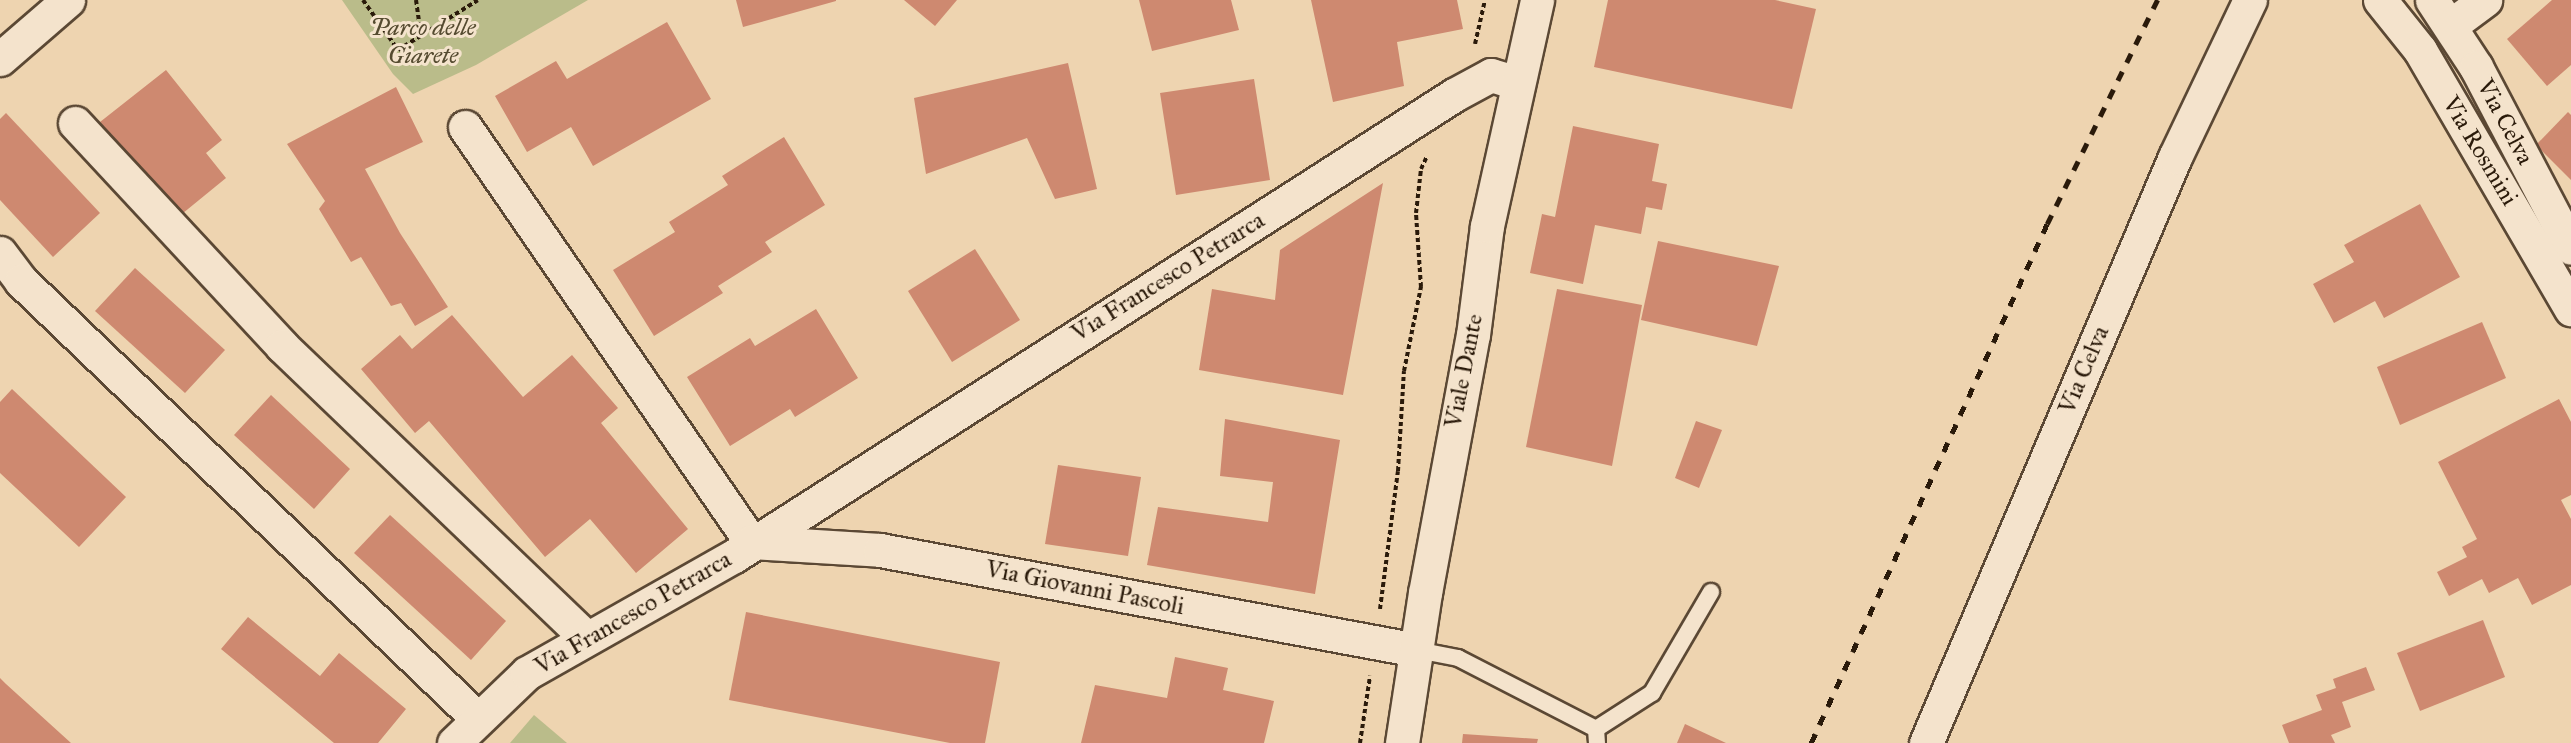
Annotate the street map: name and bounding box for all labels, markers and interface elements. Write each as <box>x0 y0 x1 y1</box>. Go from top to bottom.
park label: Parco delle Giarete <box>370 14 476 70</box>
street label: Via Celva <box>2471 74 2539 170</box>
street label: Via Rosmini <box>2436 91 2524 211</box>
street label: Via Francesco Petrarca <box>1066 206 1270 348</box>
street label: Viale Dante <box>1439 312 1489 430</box>
street label: Via Celva <box>2053 322 2115 418</box>
street label: Via Francesco Petrarca <box>530 545 736 681</box>
street label: Via Giovanni Pascoli <box>983 555 1187 621</box>

